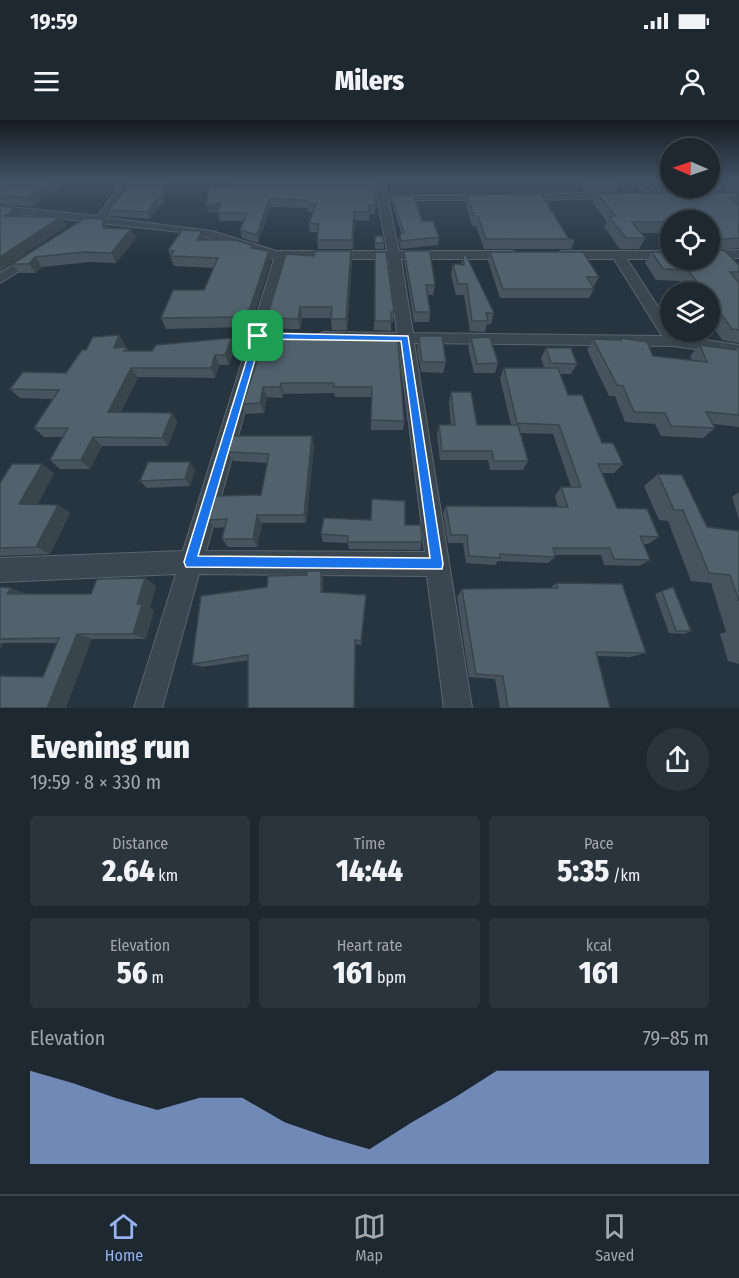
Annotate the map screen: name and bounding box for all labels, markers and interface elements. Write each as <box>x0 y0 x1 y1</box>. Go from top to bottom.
text: 19:59 <box>30 8 78 35</box>
icon: menu <box>30 65 63 98</box>
text: Milers <box>335 65 404 97</box>
icon: person <box>676 65 709 98</box>
north arrow <box>660 138 720 198</box>
map controls <box>660 138 720 342</box>
button: locate <box>660 210 720 270</box>
button: layers <box>660 282 720 342</box>
pin <box>232 310 283 361</box>
icon: arrive <box>241 319 274 352</box>
text: Evening run <box>30 727 190 767</box>
button: share <box>646 728 709 791</box>
text: 19:59 · 8 × 330 m <box>30 770 161 794</box>
text: Distance <box>112 834 168 853</box>
text: Time <box>354 834 385 853</box>
text: Pace <box>584 834 614 853</box>
text: 2.64 <box>102 853 155 889</box>
text: 14:44 <box>336 853 403 889</box>
text: 5:35 <box>557 853 609 889</box>
text: km <box>155 866 178 885</box>
text: /km <box>609 866 640 885</box>
text: Elevation <box>110 936 170 955</box>
text: Heart rate <box>337 936 402 955</box>
text: kcal <box>586 936 612 955</box>
text: 56 <box>117 955 148 991</box>
text: 161 <box>333 955 373 991</box>
text: 161 <box>579 955 619 991</box>
text: m <box>148 968 164 987</box>
text: bpm <box>373 968 406 987</box>
text: Elevation <box>30 1026 105 1050</box>
text: 79–85 m <box>643 1026 709 1050</box>
tab: Home <box>105 1210 143 1265</box>
tab: Map <box>353 1210 386 1265</box>
tab: Saved <box>595 1210 634 1265</box>

